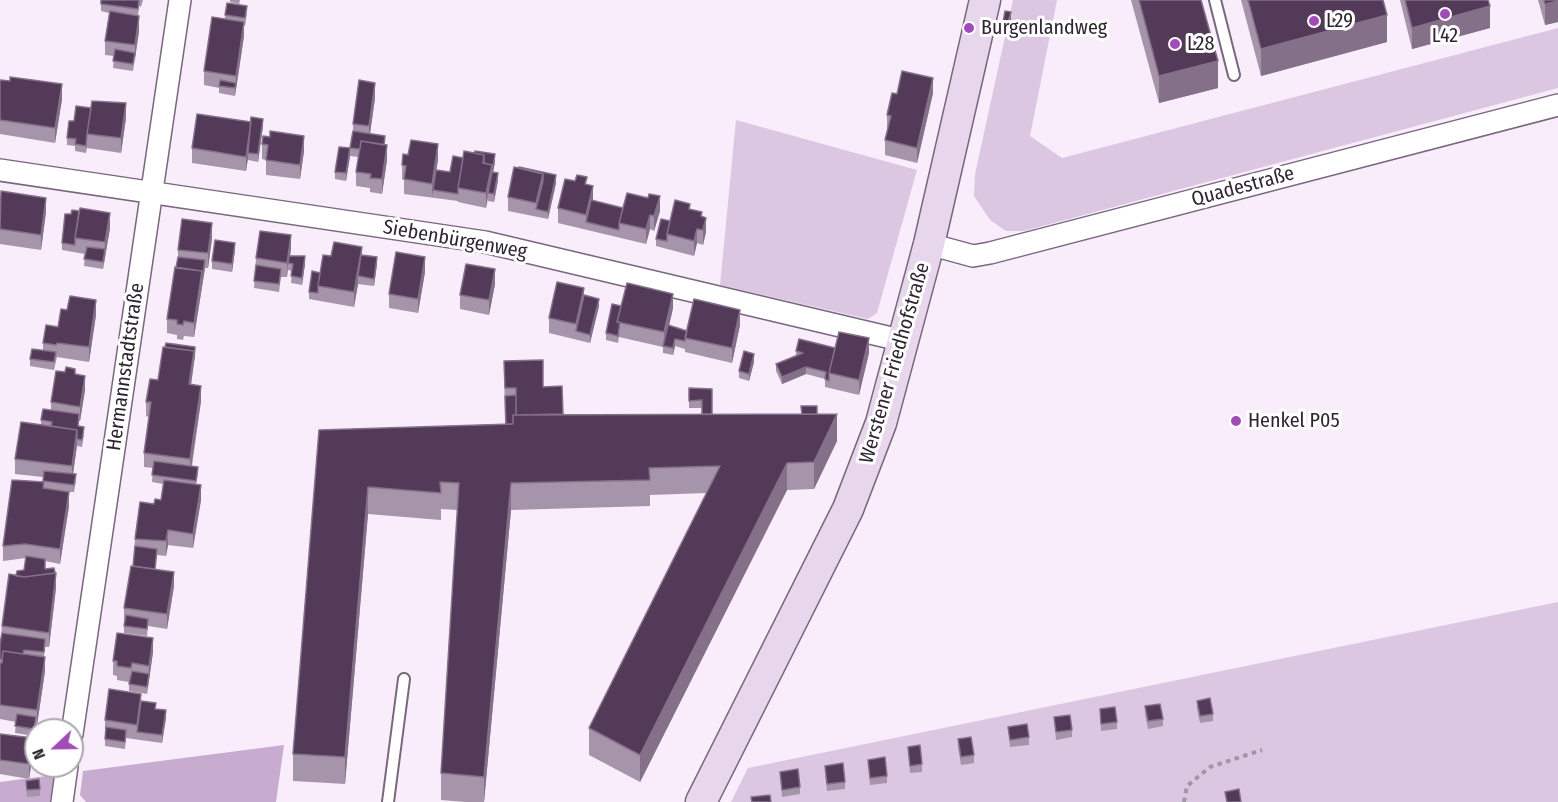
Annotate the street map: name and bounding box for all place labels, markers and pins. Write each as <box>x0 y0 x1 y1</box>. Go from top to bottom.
marker: L42 <box>1438 7 1452 21</box>
place label: L29 <box>1326 9 1353 33</box>
marker: L29 <box>1307 14 1321 28</box>
place label: Burgenlandweg <box>981 16 1107 40</box>
marker: Burgenlandweg <box>962 21 976 35</box>
place label: L42 <box>1432 24 1458 48</box>
place label: L28 <box>1187 32 1214 56</box>
marker: L28 <box>1168 37 1182 51</box>
place label: Henkel P05 <box>1248 409 1340 433</box>
marker: Henkel P05 <box>1229 414 1243 428</box>

